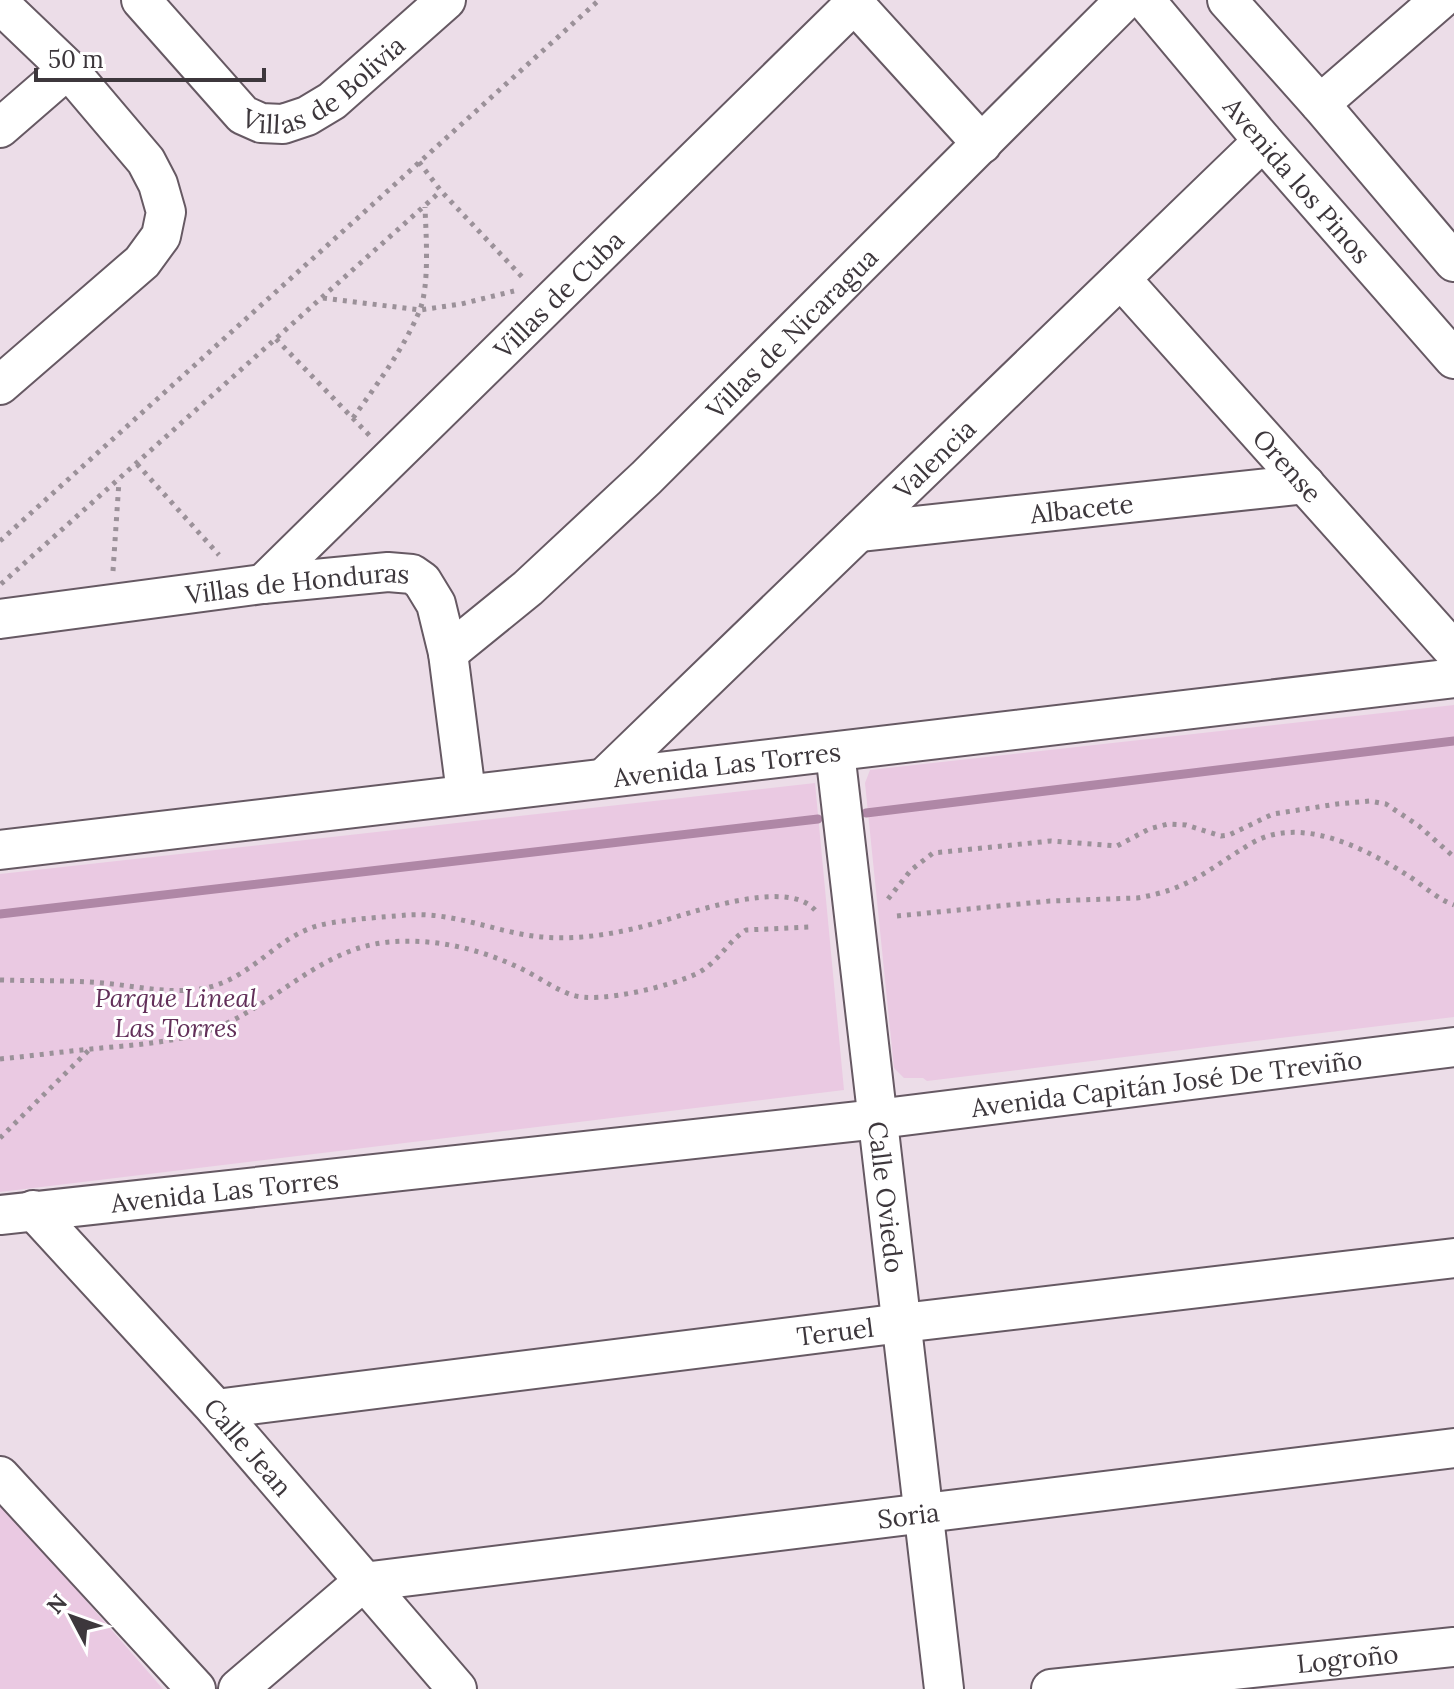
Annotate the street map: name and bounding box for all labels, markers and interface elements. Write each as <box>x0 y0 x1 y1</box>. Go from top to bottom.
street label: Villas de Bolivia <box>236 28 411 140</box>
scale bar <box>36 32 264 82</box>
text: 50 m <box>48 44 104 75</box>
street label: Avenida los Pinos <box>1216 89 1379 270</box>
street label: Villas de Cuba <box>486 223 630 366</box>
street label: Villas de Nicaragua <box>698 240 884 426</box>
street label: Valencia <box>886 412 982 506</box>
street label: Orense <box>1246 422 1329 509</box>
street label: Albacete <box>1027 486 1135 530</box>
street label: Villas de Honduras <box>183 555 411 611</box>
street label: Avenida Las Torres <box>610 734 842 794</box>
park label: Parque Lineal Las Torres <box>95 981 258 1044</box>
street label: Avenida Capitán José De Treviño <box>968 1042 1364 1124</box>
street label: Calle Oviedo <box>862 1119 912 1275</box>
street label: Avenida Las Torres <box>108 1162 340 1219</box>
street label: Teruel <box>795 1310 876 1353</box>
street label: Calle Jean <box>197 1390 300 1503</box>
street label: Soria <box>876 1495 941 1535</box>
north arrow <box>32 1577 112 1657</box>
text: N <box>41 1588 73 1619</box>
street label: Logroño <box>1295 1636 1400 1680</box>

